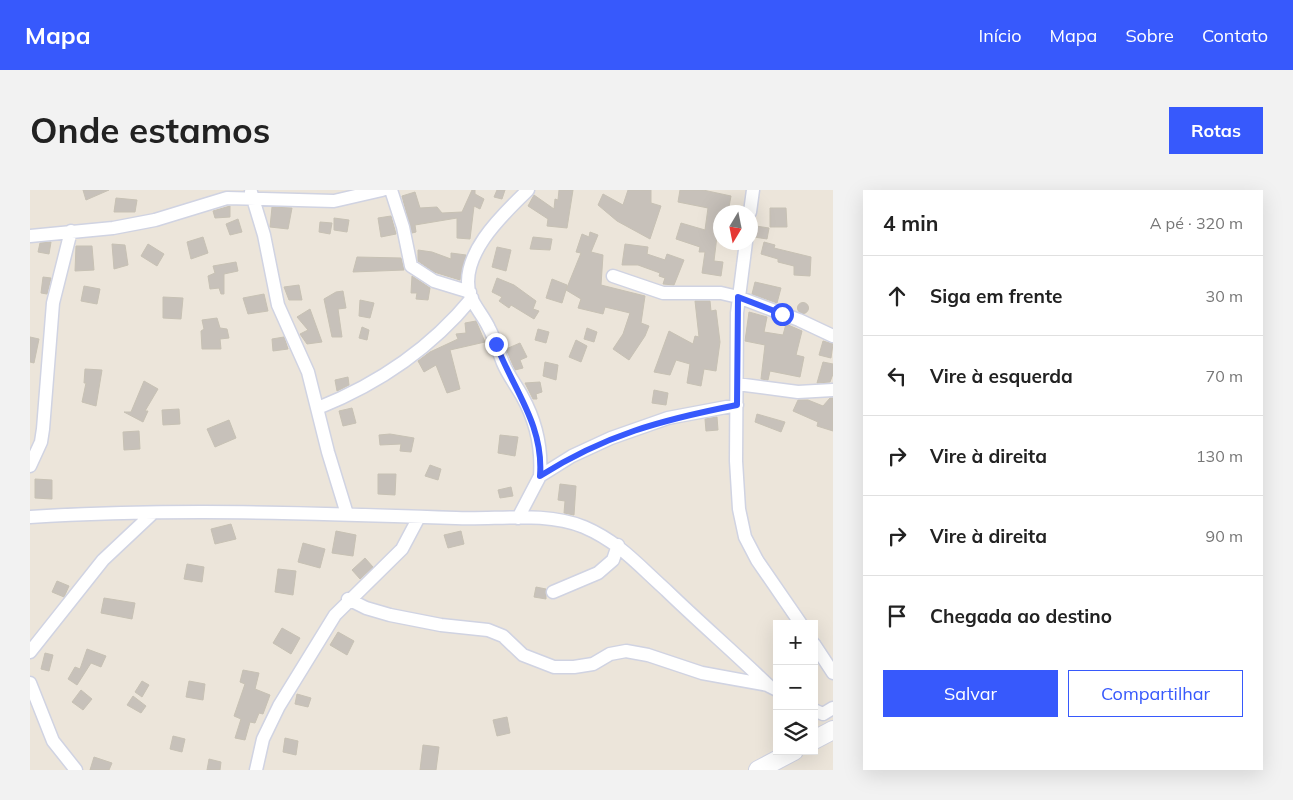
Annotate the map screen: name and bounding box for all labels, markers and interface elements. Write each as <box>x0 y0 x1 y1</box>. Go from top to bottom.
text: Mapa <box>25 20 91 50</box>
text: Início <box>979 24 1022 47</box>
text: Mapa <box>1050 24 1097 47</box>
text: Sobre <box>1125 24 1174 47</box>
text: Contato <box>1202 24 1268 47</box>
button: Rotas <box>1169 107 1263 154</box>
text: Onde estamos <box>30 108 270 152</box>
north arrow <box>713 205 758 250</box>
text: 4 min <box>883 210 938 236</box>
text: A pé · 320 m <box>1150 213 1243 233</box>
icon: ahead <box>883 282 911 310</box>
text: Siga em frente <box>930 284 1062 308</box>
text: 30 m <box>1206 286 1243 306</box>
route start <box>771 303 794 326</box>
route end <box>485 333 508 356</box>
icon: left <box>883 362 911 390</box>
text: Vire à esquerda <box>930 364 1073 388</box>
text: 70 m <box>1206 366 1243 386</box>
icon: right <box>883 442 911 470</box>
text: Vire à direita <box>930 444 1047 468</box>
text: 130 m <box>1196 446 1243 466</box>
icon: right <box>883 522 911 550</box>
text: Vire à direita <box>930 524 1047 548</box>
text: 90 m <box>1206 526 1243 546</box>
icon: arrive <box>883 602 911 630</box>
text: Chegada ao destino <box>930 604 1112 628</box>
map controls <box>773 620 818 755</box>
button: + <box>773 620 818 665</box>
button: − <box>773 665 818 710</box>
button: Salvar <box>883 670 1058 717</box>
button: Compartilhar <box>1068 670 1243 717</box>
button: layers <box>773 710 818 755</box>

